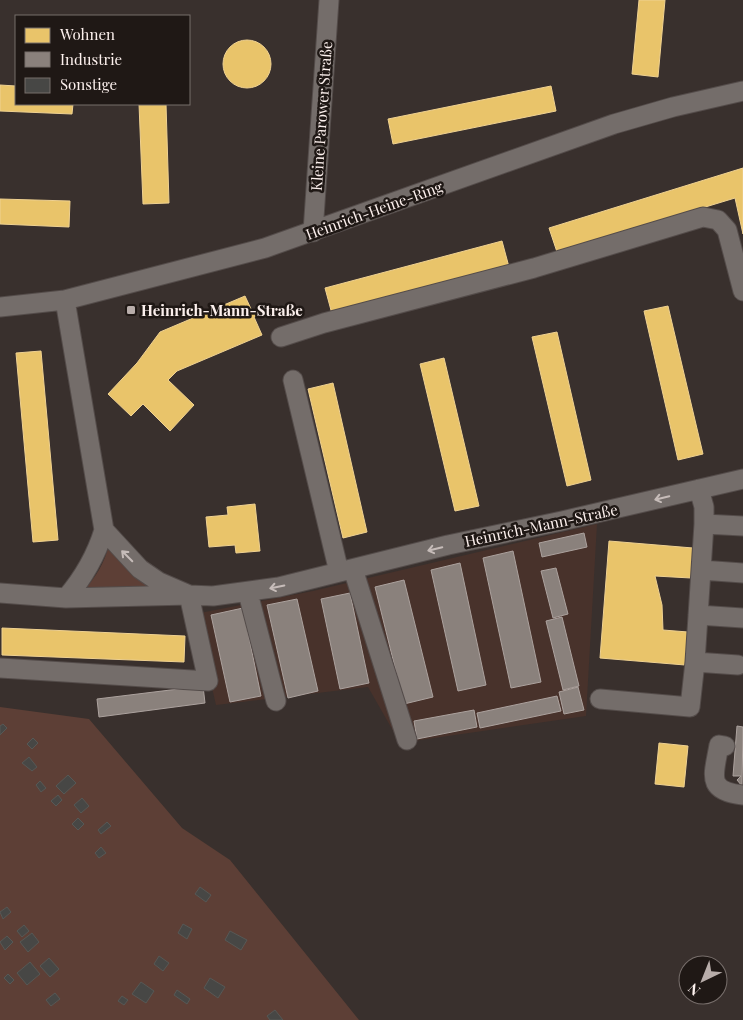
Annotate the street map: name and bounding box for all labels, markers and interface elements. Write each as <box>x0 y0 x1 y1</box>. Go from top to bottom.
legend <box>15 15 190 105</box>
text: Wohnen <box>59 24 115 44</box>
street label: Kleine Parower Straße <box>306 41 336 191</box>
text: Industrie <box>60 49 122 69</box>
text: Sonstige <box>60 74 117 94</box>
street label: Heinrich-Heine-Ring <box>303 176 445 244</box>
place label: Heinrich-Mann-Straße <box>141 300 303 320</box>
marker: Heinrich-Mann-Straße <box>125 304 137 316</box>
one-way arrow <box>654 494 670 503</box>
street label: Heinrich-Mann-Straße <box>463 499 619 551</box>
one-way arrow <box>427 544 443 554</box>
one-way arrow <box>121 550 133 562</box>
one-way arrow <box>269 583 285 592</box>
north arrow <box>678 955 728 1005</box>
text: N <box>684 979 704 1000</box>

